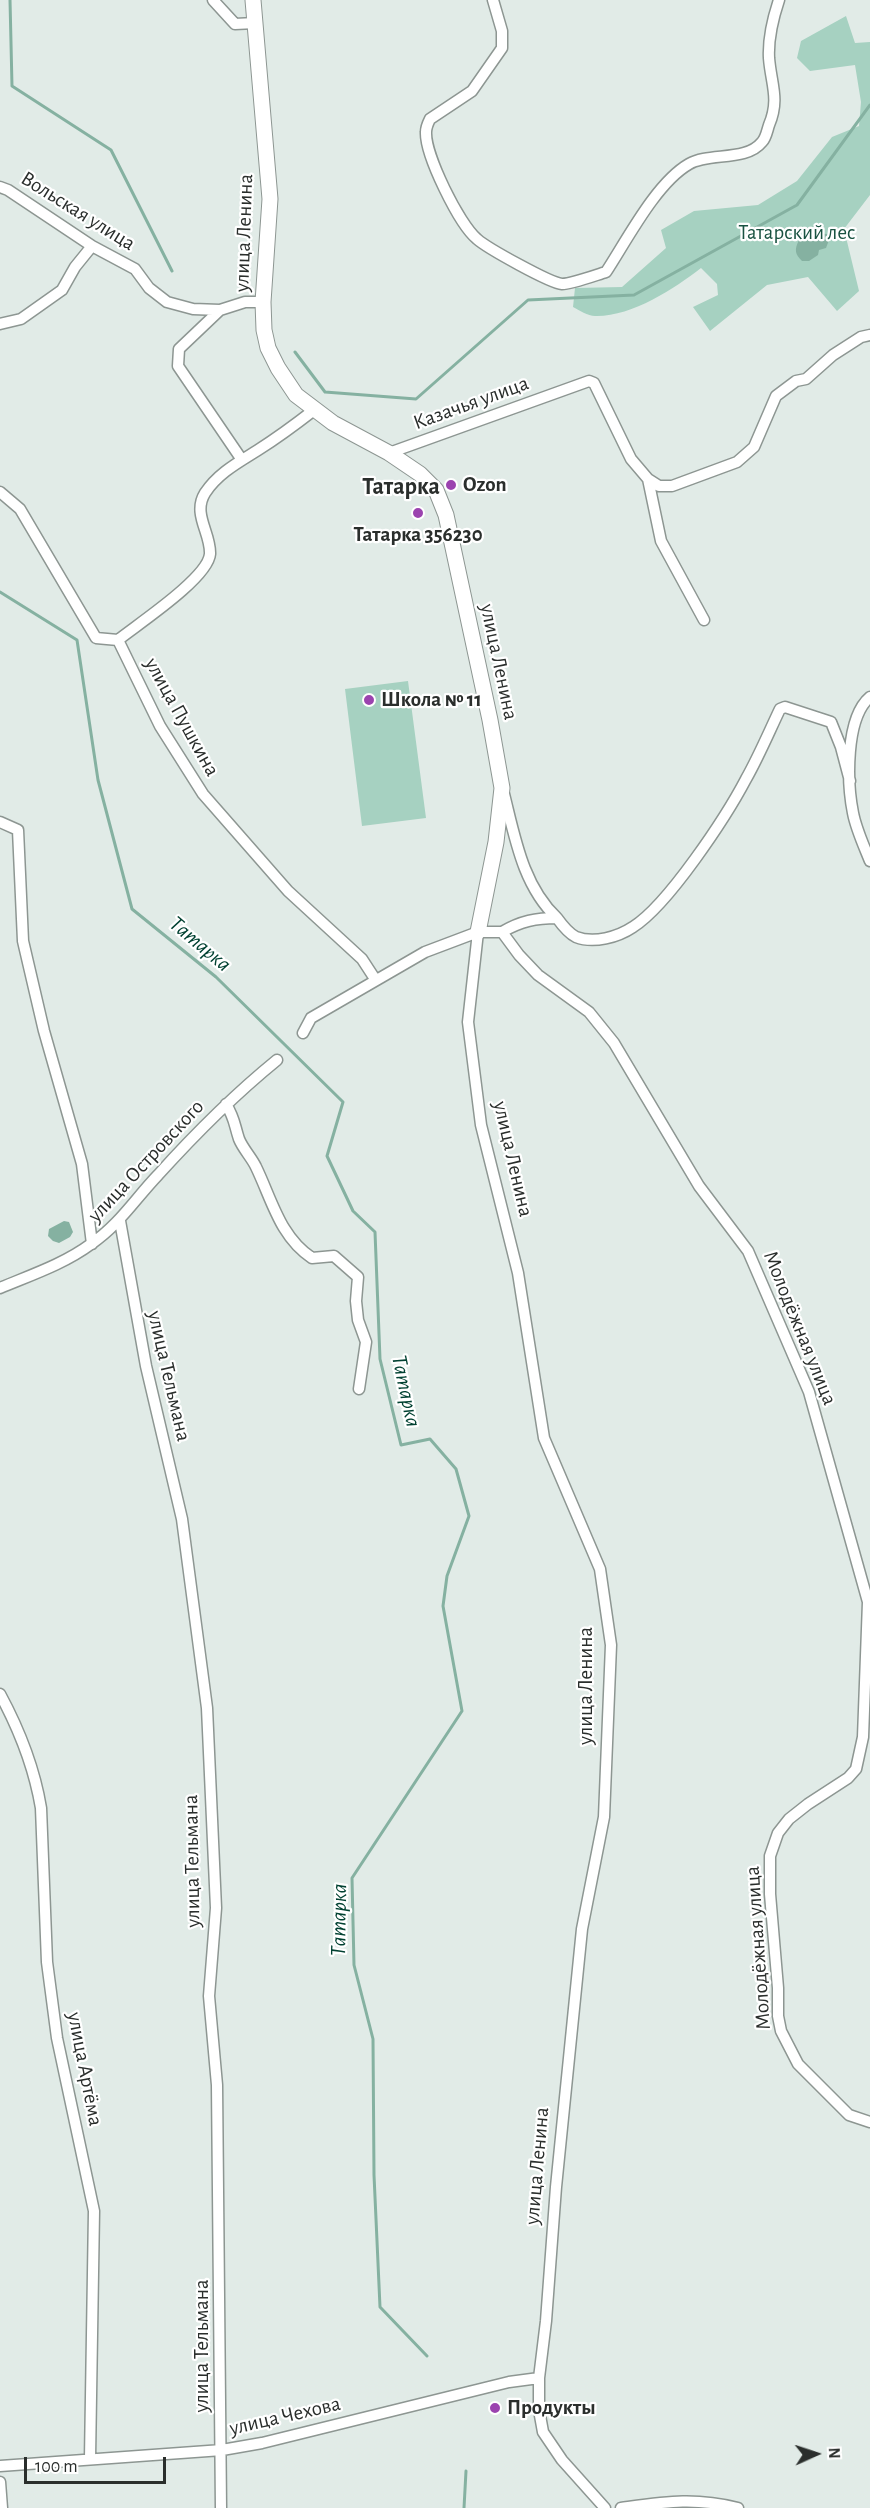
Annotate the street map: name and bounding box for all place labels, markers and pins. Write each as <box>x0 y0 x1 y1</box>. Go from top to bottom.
place label: Ozon <box>463 472 507 498</box>
marker: Ozon <box>444 478 458 492</box>
marker: Татарка 356230 <box>411 506 425 520</box>
place label: Татарка 356230 <box>353 522 483 548</box>
place label: Школа № 11 <box>381 687 482 713</box>
marker: Школа № 11 <box>362 693 376 707</box>
place label: Продукты <box>507 2395 596 2421</box>
marker: Продукты <box>488 2401 502 2415</box>

